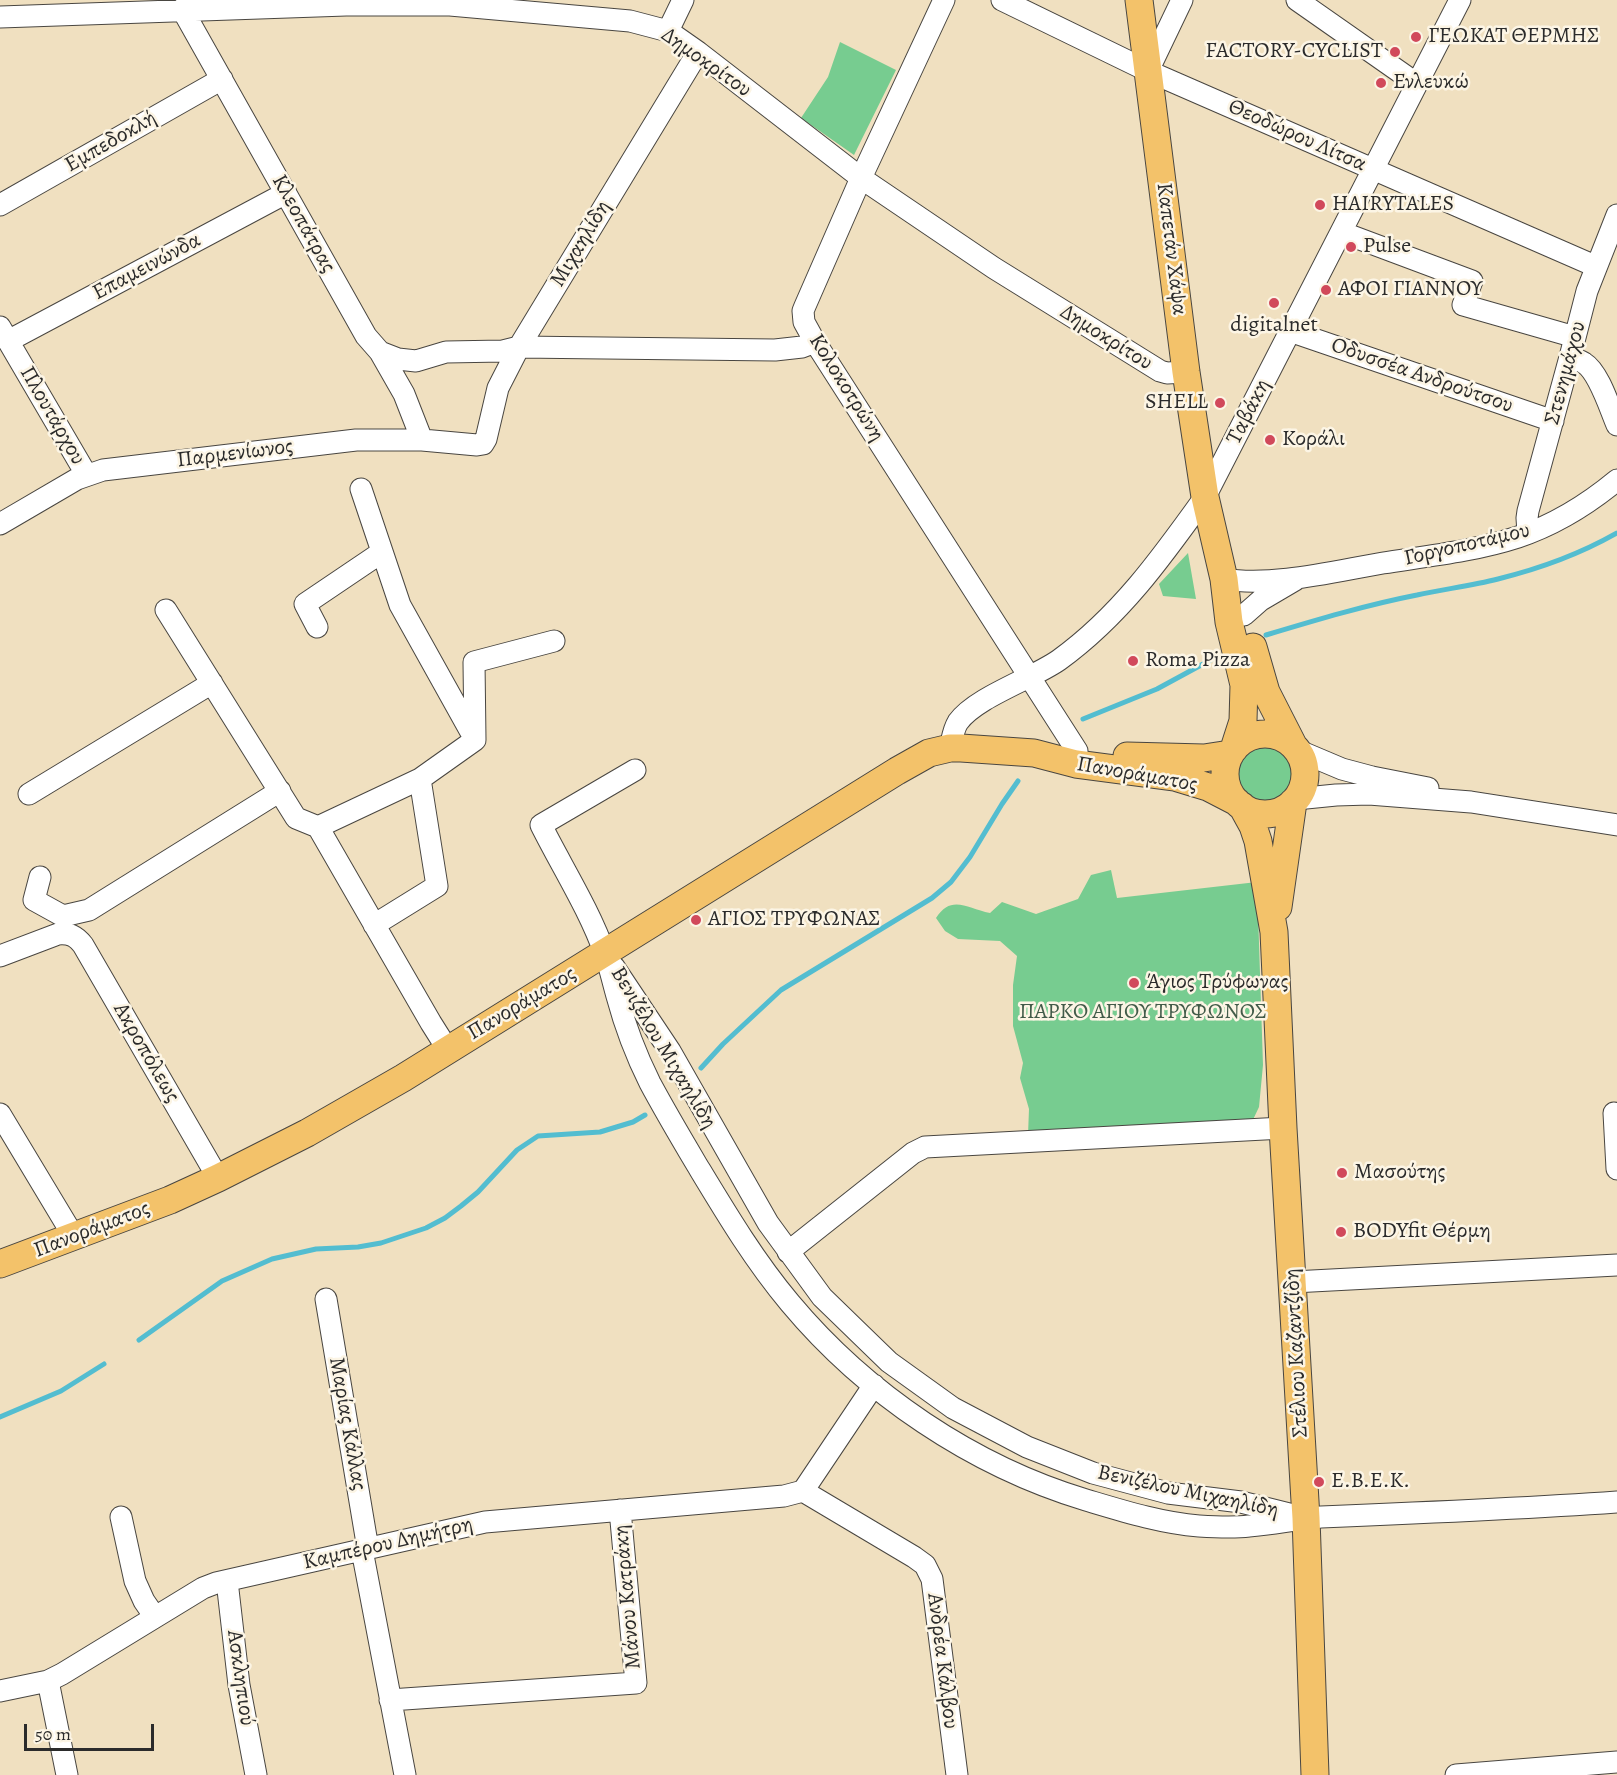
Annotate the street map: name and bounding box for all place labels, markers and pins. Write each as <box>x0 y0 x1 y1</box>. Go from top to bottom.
place label: ΓΕΩΚΑΤ ΘΕΡΜΗΣ <box>1428 24 1599 50</box>
marker: ΓΕΩΚΑΤ ΘΕΡΜΗΣ <box>1409 30 1423 44</box>
place label: FACTORY-CYCLIST <box>1205 39 1383 65</box>
marker: FACTORY-CYCLIST <box>1388 45 1402 59</box>
place label: Ενλευκώ <box>1393 70 1469 96</box>
marker: Ενλευκώ <box>1374 76 1388 90</box>
place label: HAIRYTALES <box>1332 192 1454 218</box>
marker: HAIRYTALES <box>1313 198 1327 212</box>
place label: Pulse <box>1363 234 1411 260</box>
marker: Pulse <box>1344 240 1358 254</box>
place label: ΑΦΟΙ ΓΙΑΝΝΟΥ <box>1338 277 1483 303</box>
marker: ΑΦΟΙ ΓΙΑΝΝΟΥ <box>1319 283 1333 297</box>
marker: digitalnet <box>1267 296 1281 310</box>
place label: digitalnet <box>1230 313 1318 339</box>
place label: SHELL <box>1145 390 1208 416</box>
marker: SHELL <box>1213 396 1227 410</box>
place label: Κοράλι <box>1282 427 1345 453</box>
marker: Κοράλι <box>1263 433 1277 447</box>
place label: Roma Pizza <box>1145 648 1250 674</box>
marker: Roma Pizza <box>1126 654 1140 668</box>
place label: ΑΓΙΟΣ ΤΡΥΦΩΝΑΣ <box>708 907 880 933</box>
marker: ΑΓΙΟΣ ΤΡΥΦΩΝΑΣ <box>689 913 703 927</box>
place label: Άγιος Τρύφωνας <box>1146 970 1289 996</box>
marker: Άγιος Τρύφωνας <box>1127 976 1141 990</box>
place label: Μασούτης <box>1354 1160 1446 1186</box>
marker: Μασούτης <box>1335 1166 1349 1180</box>
place label: BODYfit Θέρμη <box>1353 1219 1491 1245</box>
marker: BODYfit Θέρμη <box>1334 1225 1348 1239</box>
place label: Ε.Β.Ε.Κ. <box>1331 1469 1410 1495</box>
marker: Ε.Β.Ε.Κ. <box>1312 1475 1326 1489</box>

